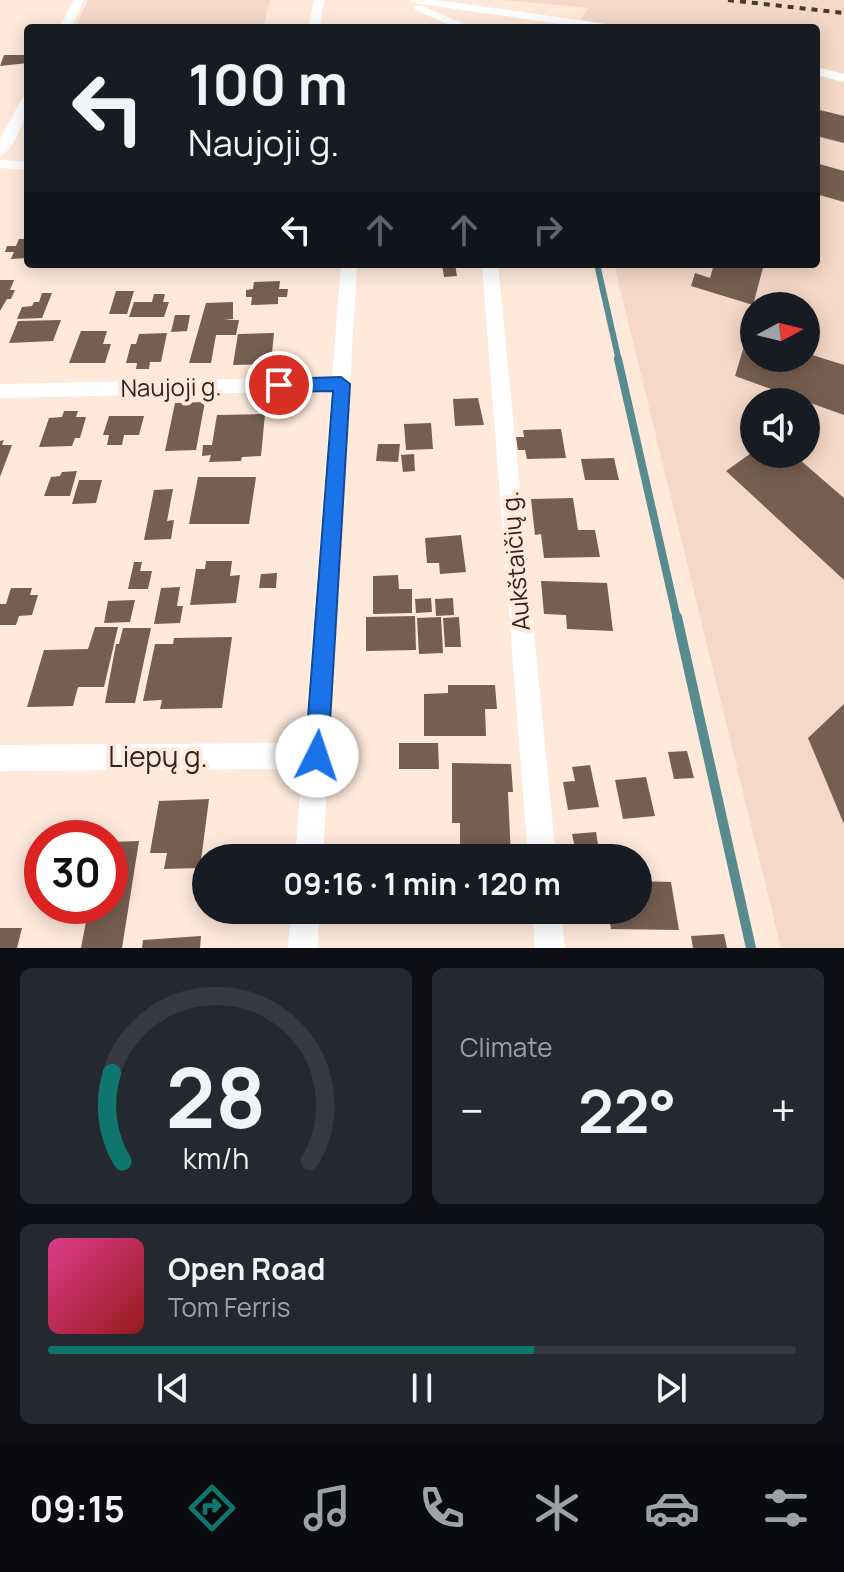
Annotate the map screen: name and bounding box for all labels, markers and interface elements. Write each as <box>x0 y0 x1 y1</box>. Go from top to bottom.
text: 100 m <box>188 45 348 122</box>
icon: left <box>56 56 160 160</box>
text: Naujoji g. <box>188 118 339 167</box>
icon: left <box>274 208 318 252</box>
icon: ahead <box>358 208 402 252</box>
icon: ahead <box>442 208 486 252</box>
icon: right <box>526 208 570 252</box>
north arrow <box>740 292 820 372</box>
map controls <box>740 292 820 468</box>
pin <box>245 351 313 419</box>
icon: arrive <box>257 363 301 407</box>
street label: Naujoji g. <box>120 369 222 404</box>
button: sound <box>740 388 820 468</box>
street label: Aukštaičių g. <box>492 490 537 632</box>
position arrow <box>275 714 359 798</box>
street label: Liepų g. <box>108 737 208 775</box>
speed limit sign: 30 <box>24 820 128 924</box>
text: 09:16 · 1 min · 120 m <box>283 863 561 904</box>
text: Climate <box>460 1029 552 1065</box>
text: 28 <box>166 1039 266 1153</box>
text: 22° <box>578 1069 676 1151</box>
text: − <box>460 1080 484 1140</box>
text: + <box>771 1080 796 1140</box>
text: km/h <box>183 1139 249 1178</box>
text: Open Road <box>168 1248 325 1289</box>
text: Tom Ferris <box>168 1289 290 1325</box>
icon: previous <box>151 1366 195 1410</box>
icon: pause <box>400 1366 444 1410</box>
icon: next <box>649 1366 693 1410</box>
icon: directions <box>184 1480 240 1536</box>
icon: music <box>299 1480 355 1536</box>
icon: phone <box>414 1480 470 1536</box>
icon: climate <box>529 1480 585 1536</box>
icon: car <box>644 1480 700 1536</box>
icon: filters <box>758 1480 814 1536</box>
text: 09:15 <box>29 1484 125 1533</box>

